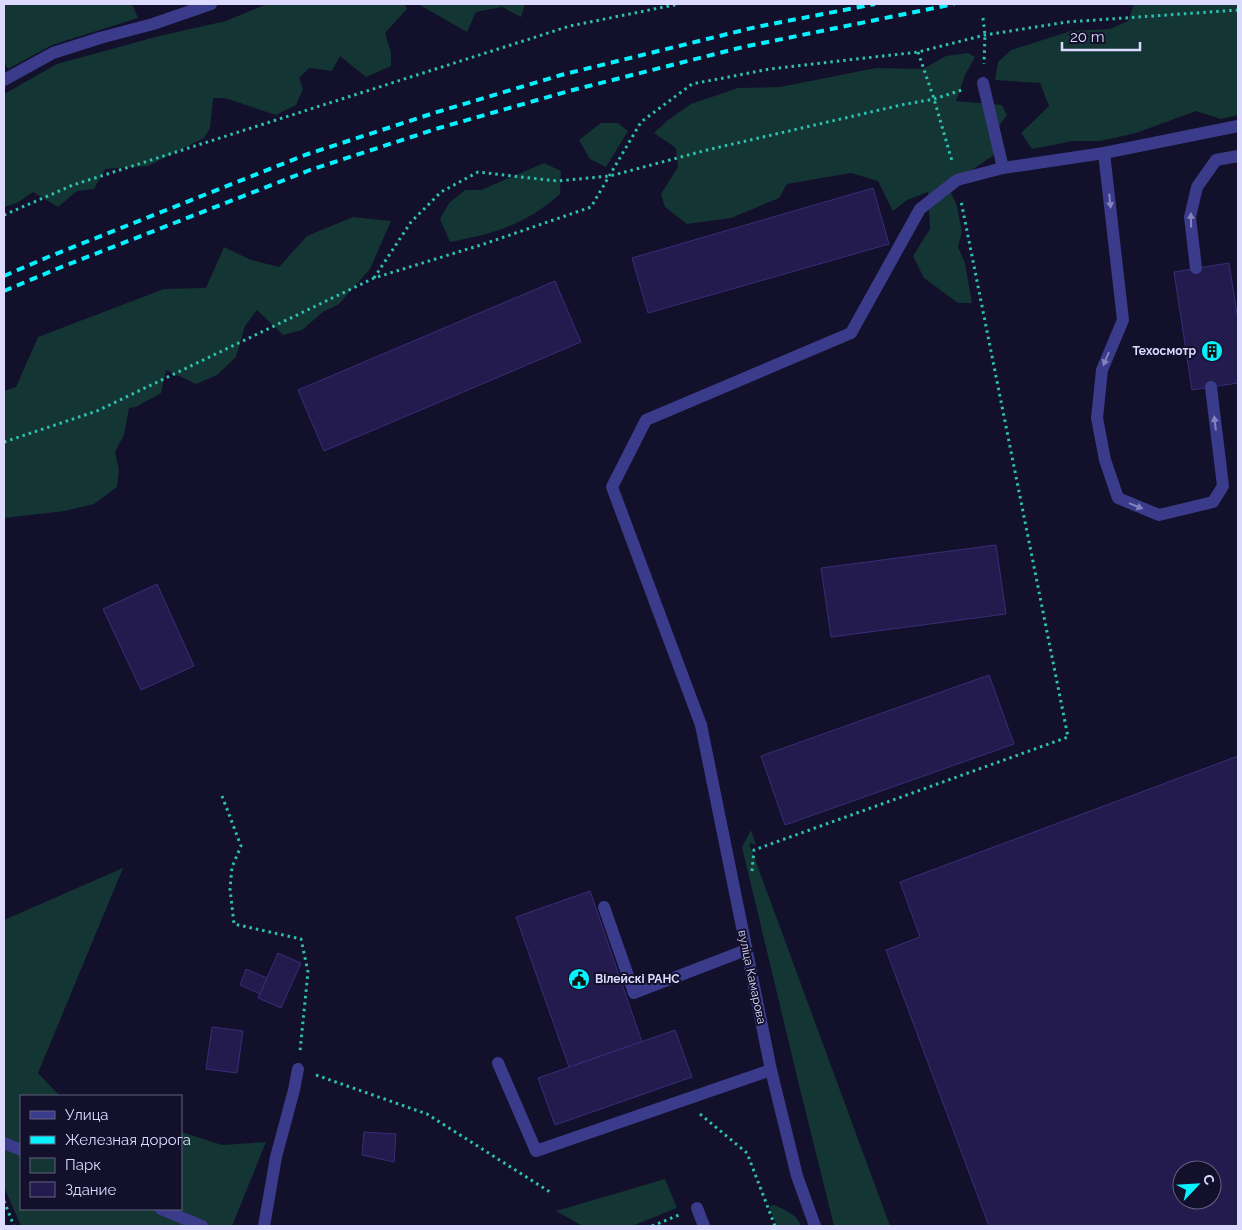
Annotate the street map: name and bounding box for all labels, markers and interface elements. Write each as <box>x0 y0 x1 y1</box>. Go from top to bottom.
scale bar <box>1062 20 1140 52</box>
text: 20 m <box>1070 28 1105 46</box>
one-way arrow <box>1106 193 1114 209</box>
one-way arrow <box>1187 211 1195 227</box>
building icon: Техосмотр <box>1200 339 1224 363</box>
place label: Техосмотр <box>1133 344 1196 358</box>
one-way arrow <box>1102 352 1110 366</box>
one-way arrow <box>1211 415 1219 431</box>
one-way arrow <box>1129 502 1143 510</box>
street label: вуліца Камарова <box>735 929 769 1025</box>
public building icon: Вілейскі РАНС <box>567 967 591 991</box>
place label: Вілейскі РАНС <box>595 972 680 986</box>
legend <box>20 1095 182 1210</box>
text: Улица <box>65 1106 109 1124</box>
text: Железная дорога <box>65 1131 191 1149</box>
text: Парк <box>65 1156 101 1174</box>
north arrow <box>1172 1160 1222 1210</box>
text: С <box>1200 1172 1218 1188</box>
text: Здание <box>65 1181 117 1199</box>

